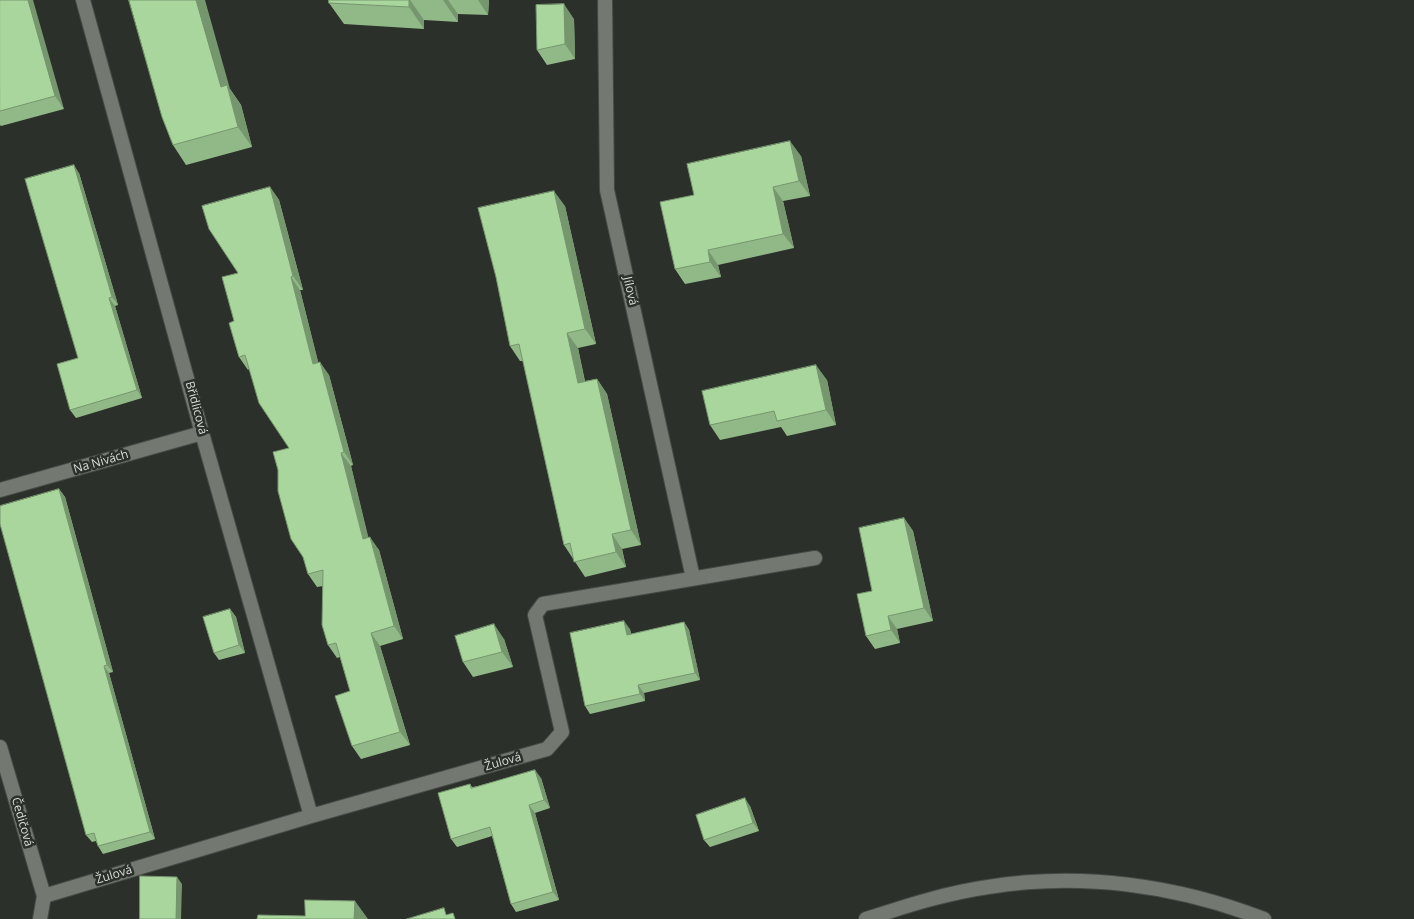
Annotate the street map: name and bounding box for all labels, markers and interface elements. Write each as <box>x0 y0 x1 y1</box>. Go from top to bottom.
street label: Jílová <box>620 275 640 307</box>
street label: Břidlicová <box>182 380 210 436</box>
street label: Na Nivách <box>72 447 130 477</box>
street label: Žulová <box>483 750 523 774</box>
street label: Čedičová <box>8 796 36 848</box>
street label: Žulová <box>94 863 134 887</box>

